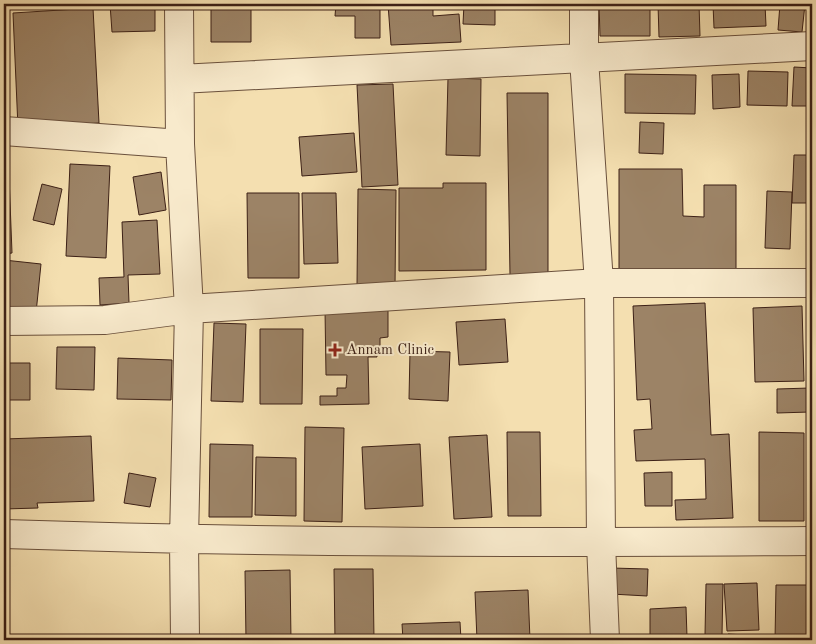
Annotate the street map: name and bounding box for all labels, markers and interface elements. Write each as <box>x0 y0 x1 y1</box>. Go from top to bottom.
marker: Annam Clinic <box>328 343 342 357</box>
place label: Annam Clinic <box>346 343 434 358</box>

